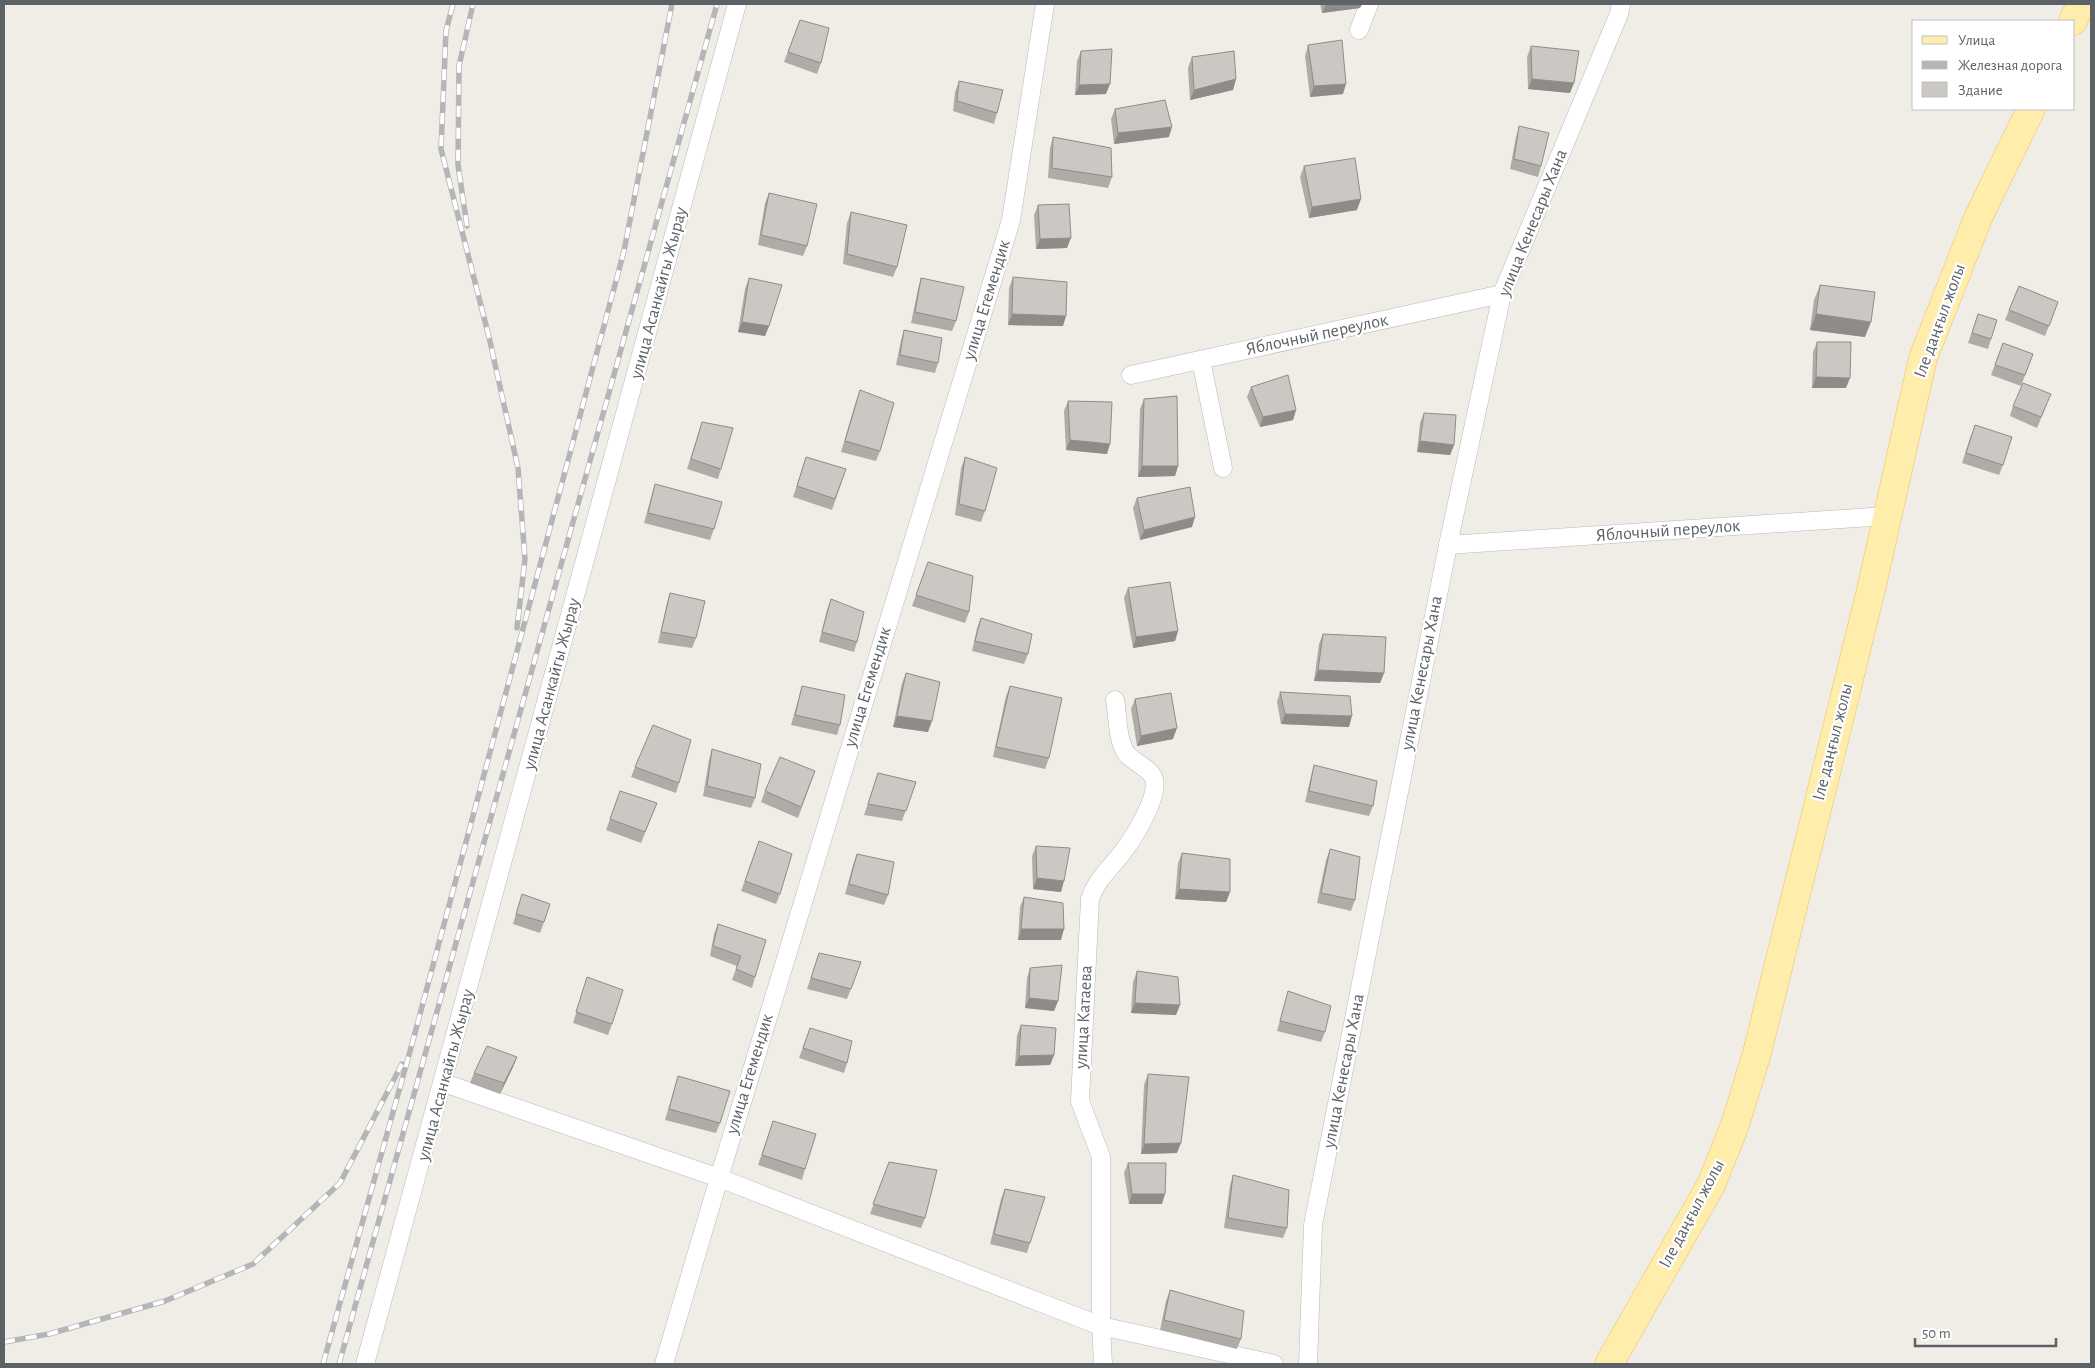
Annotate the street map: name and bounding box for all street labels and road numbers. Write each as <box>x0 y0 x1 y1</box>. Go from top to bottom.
street label: улица Кенесары Хана <box>1495 147 1571 300</box>
street label: улица Асанкайгы Жырау <box>627 205 691 382</box>
street label: улица Егемендик <box>960 237 1014 363</box>
street label: Іле даңғыл жолы <box>1911 262 1969 380</box>
street label: Яблочный переулок <box>1244 310 1390 359</box>
street label: Яблочный переулок <box>1595 516 1741 545</box>
street label: улица Кенесары Хана <box>1398 594 1446 753</box>
street label: улица Асанкайгы Жырау <box>520 596 584 773</box>
street label: улица Егемендик <box>841 624 895 750</box>
street label: Іле даңғыл жолы <box>1810 682 1856 802</box>
street label: улица Катаева <box>1072 965 1096 1070</box>
street label: улица Асанкайгы Жырау <box>414 987 478 1164</box>
street label: улица Кенесары Хана <box>1320 992 1368 1151</box>
street label: улица Егемендик <box>723 1011 777 1137</box>
street label: Іле даңғыл жолы <box>1656 1157 1728 1271</box>

